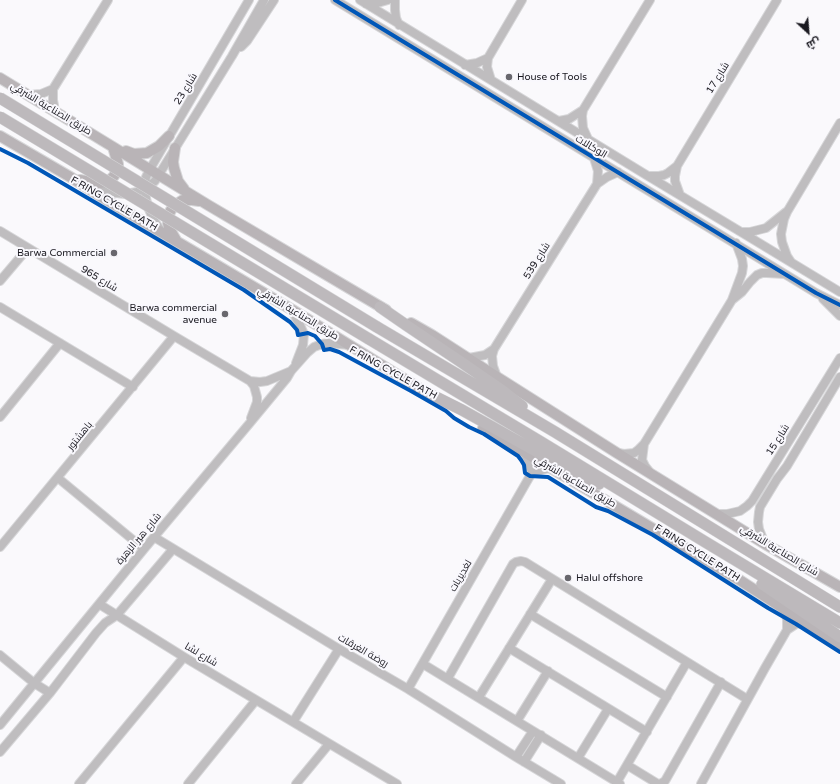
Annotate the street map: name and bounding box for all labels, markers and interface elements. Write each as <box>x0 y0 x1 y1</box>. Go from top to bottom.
north arrow <box>788 12 828 52</box>
text: ش <box>804 34 823 52</box>
street label: شارع 17 <box>704 60 732 96</box>
street label: شارع 23 <box>172 71 200 107</box>
place label: House of Tools <box>517 71 587 83</box>
marker: House of Tools <box>504 72 514 82</box>
street label: طريق الصناعية الشرقي <box>8 80 94 138</box>
street label: الوكالات <box>573 133 609 161</box>
street label: F RING CYCLE PATH <box>68 174 160 234</box>
street label: شارع 539 <box>521 241 553 281</box>
place label: Barwa Commercial <box>17 247 106 259</box>
marker: Barwa Commercial <box>109 248 119 258</box>
street label: شارع 965 <box>78 263 120 295</box>
street label: طريق الصناعية الشرقي <box>255 285 341 343</box>
place label: Barwa commercial avenue <box>130 302 217 326</box>
marker: Barwa commercial avenue <box>220 309 230 319</box>
street label: F RING CYCLE PATH <box>347 344 439 402</box>
street label: باهشتور <box>65 419 95 453</box>
street label: شارع 15 <box>764 422 792 458</box>
street label: طريق الصناعية الشرقي <box>532 454 618 510</box>
street label: شارع هير الزهرة <box>114 511 164 567</box>
street label: F RING CYCLE PATH <box>652 522 742 584</box>
street label: شارع الصناعية الشرقي <box>738 523 820 579</box>
street label: لغديريات <box>447 558 475 594</box>
place label: Halul offshore <box>576 572 643 584</box>
marker: Halul offshore <box>563 573 573 583</box>
street label: روضة الغرقات <box>336 632 390 670</box>
street label: شارع لشا <box>182 641 220 669</box>

